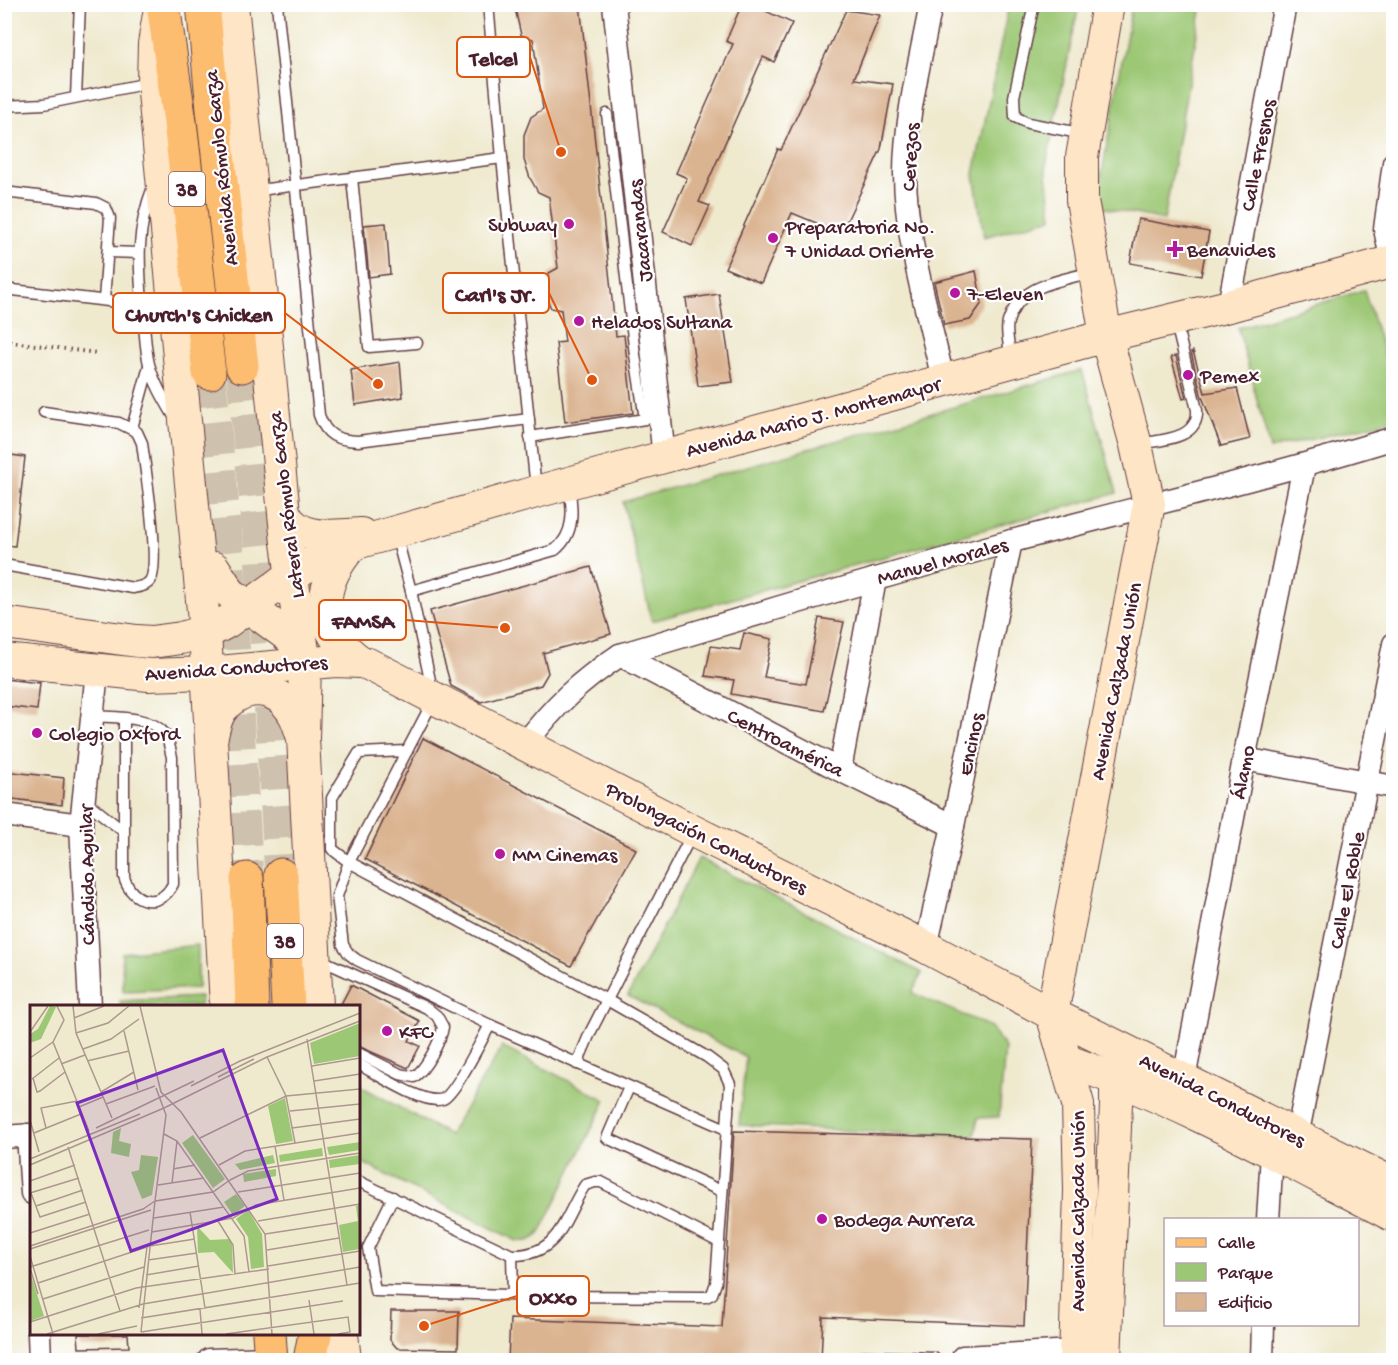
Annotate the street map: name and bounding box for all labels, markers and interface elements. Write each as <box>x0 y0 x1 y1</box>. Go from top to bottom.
callout: Telcel <box>457 37 530 77</box>
text: Telcel <box>468 48 518 74</box>
street label: Avenida Rómulo Garza <box>201 67 246 267</box>
street label: Calle Fresnos <box>1237 96 1284 214</box>
street label: Cerezos <box>898 121 927 192</box>
road number: 38 <box>169 172 205 206</box>
street label: Jacarandas <box>625 177 660 283</box>
place label: Subway <box>488 215 557 240</box>
marker: Subway <box>562 217 576 231</box>
place label: Preparatoria No. 7 Unidad Oriente <box>784 217 935 266</box>
marker: Preparatoria No. 7 Unidad Oriente <box>766 231 780 245</box>
place label: Benavides <box>1186 240 1276 265</box>
marker: Benavides <box>1168 242 1182 256</box>
callout: Carl's Jr. <box>443 273 549 313</box>
text: Carl's Jr. <box>454 284 537 310</box>
place label: 7-Eleven <box>966 284 1043 309</box>
marker: 7-Eleven <box>948 286 962 300</box>
callout: Church's Chicken <box>113 293 285 333</box>
text: Church's Chicken <box>124 304 273 330</box>
place label: Helados Sultana <box>591 312 733 337</box>
marker: Helados Sultana <box>572 314 586 328</box>
place label: Pemex <box>1199 366 1259 391</box>
marker: Pemex <box>1181 368 1195 382</box>
street label: Avenida Mario J. Montemayor <box>684 373 946 465</box>
street label: Lateral Rómulo Garza <box>264 408 312 599</box>
street label: Manuel Morales <box>875 534 1012 593</box>
street label: Avenida Calzada Unión <box>1087 581 1150 783</box>
callout: FAMSA <box>319 600 406 640</box>
text: FAMSA <box>331 611 396 637</box>
street label: Avenida Conductores <box>144 652 330 689</box>
street label: Centroamérica <box>722 705 848 786</box>
street label: Encinos <box>955 710 993 778</box>
place label: Colegio Oxford <box>49 724 182 749</box>
marker: Colegio Oxford <box>30 726 44 740</box>
street label: Álamo <box>1227 743 1263 802</box>
street label: Prolongación Conductores <box>599 778 812 903</box>
street label: Cándido Aguilar <box>76 803 103 945</box>
street label: Calle El Roble <box>1326 829 1373 952</box>
place label: MM Cinemas <box>512 845 618 870</box>
marker: MM Cinemas <box>493 847 507 861</box>
road number: 38 <box>267 924 303 958</box>
inset map <box>30 1005 360 1335</box>
place label: KFC <box>399 1022 434 1047</box>
marker: KFC <box>380 1024 394 1038</box>
street label: Avenida Conductores <box>1134 1049 1310 1155</box>
street label: Avenida Calzada Unión <box>1068 1110 1093 1312</box>
place label: Bodega Aurrera <box>833 1210 976 1235</box>
marker: Bodega Aurrera <box>815 1212 829 1226</box>
legend <box>1164 1218 1359 1326</box>
text: Calle <box>1218 1234 1256 1255</box>
text: Parque <box>1217 1264 1274 1285</box>
callout: Oxxo <box>517 1276 589 1316</box>
text: Oxxo <box>529 1287 577 1313</box>
text: Edificio <box>1218 1294 1272 1315</box>

